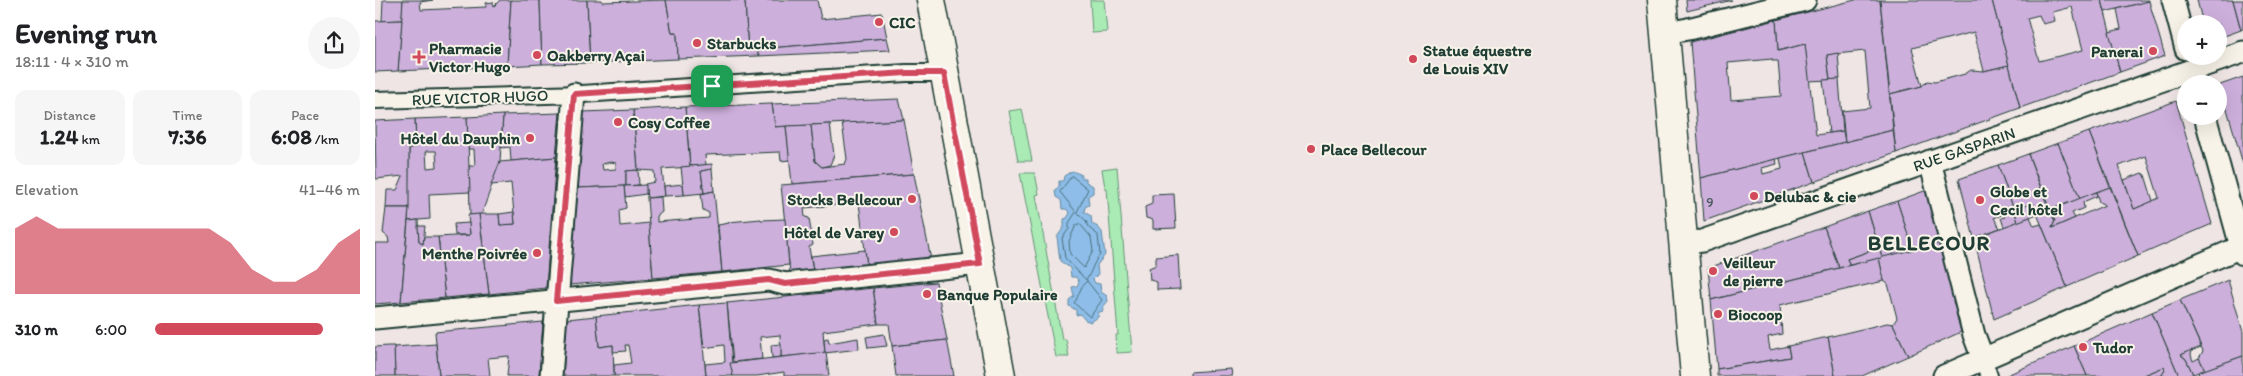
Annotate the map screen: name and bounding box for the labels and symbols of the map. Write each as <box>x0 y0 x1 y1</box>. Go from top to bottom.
place label: CIC <box>889 13 916 32</box>
marker: CIC <box>873 16 885 28</box>
place label: Starbucks <box>707 34 776 53</box>
marker: Starbucks <box>691 37 703 49</box>
place label: Pharmacie Victor Hugo <box>429 39 510 77</box>
place label: Statue équestre de Louis XIV <box>1423 41 1532 78</box>
place label: Panerai <box>2091 42 2143 61</box>
marker: Panerai <box>2147 45 2159 57</box>
place label: Oakberry Açai <box>547 46 645 66</box>
marker: Oakberry Açai <box>531 49 543 61</box>
marker: Pharmacie Victor Hugo <box>413 51 425 63</box>
marker: Statue équestre de Louis XIV <box>1407 53 1419 65</box>
pin <box>691 65 733 107</box>
street label: RUE VICTOR HUGO <box>411 86 549 109</box>
place label: Cosy Coffee <box>628 113 710 133</box>
marker: Cosy Coffee <box>612 116 624 128</box>
street label: RUE GASPARIN <box>1911 123 2018 176</box>
place label: Hôtel du Dauphin <box>400 129 521 149</box>
marker: Hôtel du Dauphin <box>524 132 536 144</box>
place label: Place Bellecour <box>1321 140 1427 159</box>
marker: Place Bellecour <box>1305 143 1317 155</box>
place label: Globe et Cecil hôtel <box>1990 182 2063 219</box>
place label: Delubac & cie <box>1764 187 1857 206</box>
place label: Stocks Bellecour <box>787 190 903 209</box>
marker: Delubac & cie <box>1748 190 1760 202</box>
marker: Stocks Bellecour <box>906 193 918 205</box>
house number: 9 <box>1706 194 1714 211</box>
marker: Globe et Cecil hôtel <box>1974 194 1986 206</box>
place label: Hôtel de Varey <box>784 223 884 243</box>
marker: Hôtel de Varey <box>888 226 900 238</box>
district label: BELLECOUR <box>1868 230 1990 255</box>
place label: Menthe Poivrée <box>422 244 527 263</box>
marker: Menthe Poivrée <box>531 247 543 259</box>
place label: Veilleur de pierre <box>1723 253 1783 291</box>
marker: Veilleur de pierre <box>1707 265 1719 277</box>
place label: Banque Populaire <box>937 285 1058 305</box>
marker: Banque Populaire <box>921 288 933 300</box>
place label: Biocoop <box>1728 305 1782 325</box>
marker: Biocoop <box>1712 308 1724 320</box>
place label: Tudor <box>2092 338 2134 357</box>
marker: Tudor <box>2077 341 2089 353</box>

